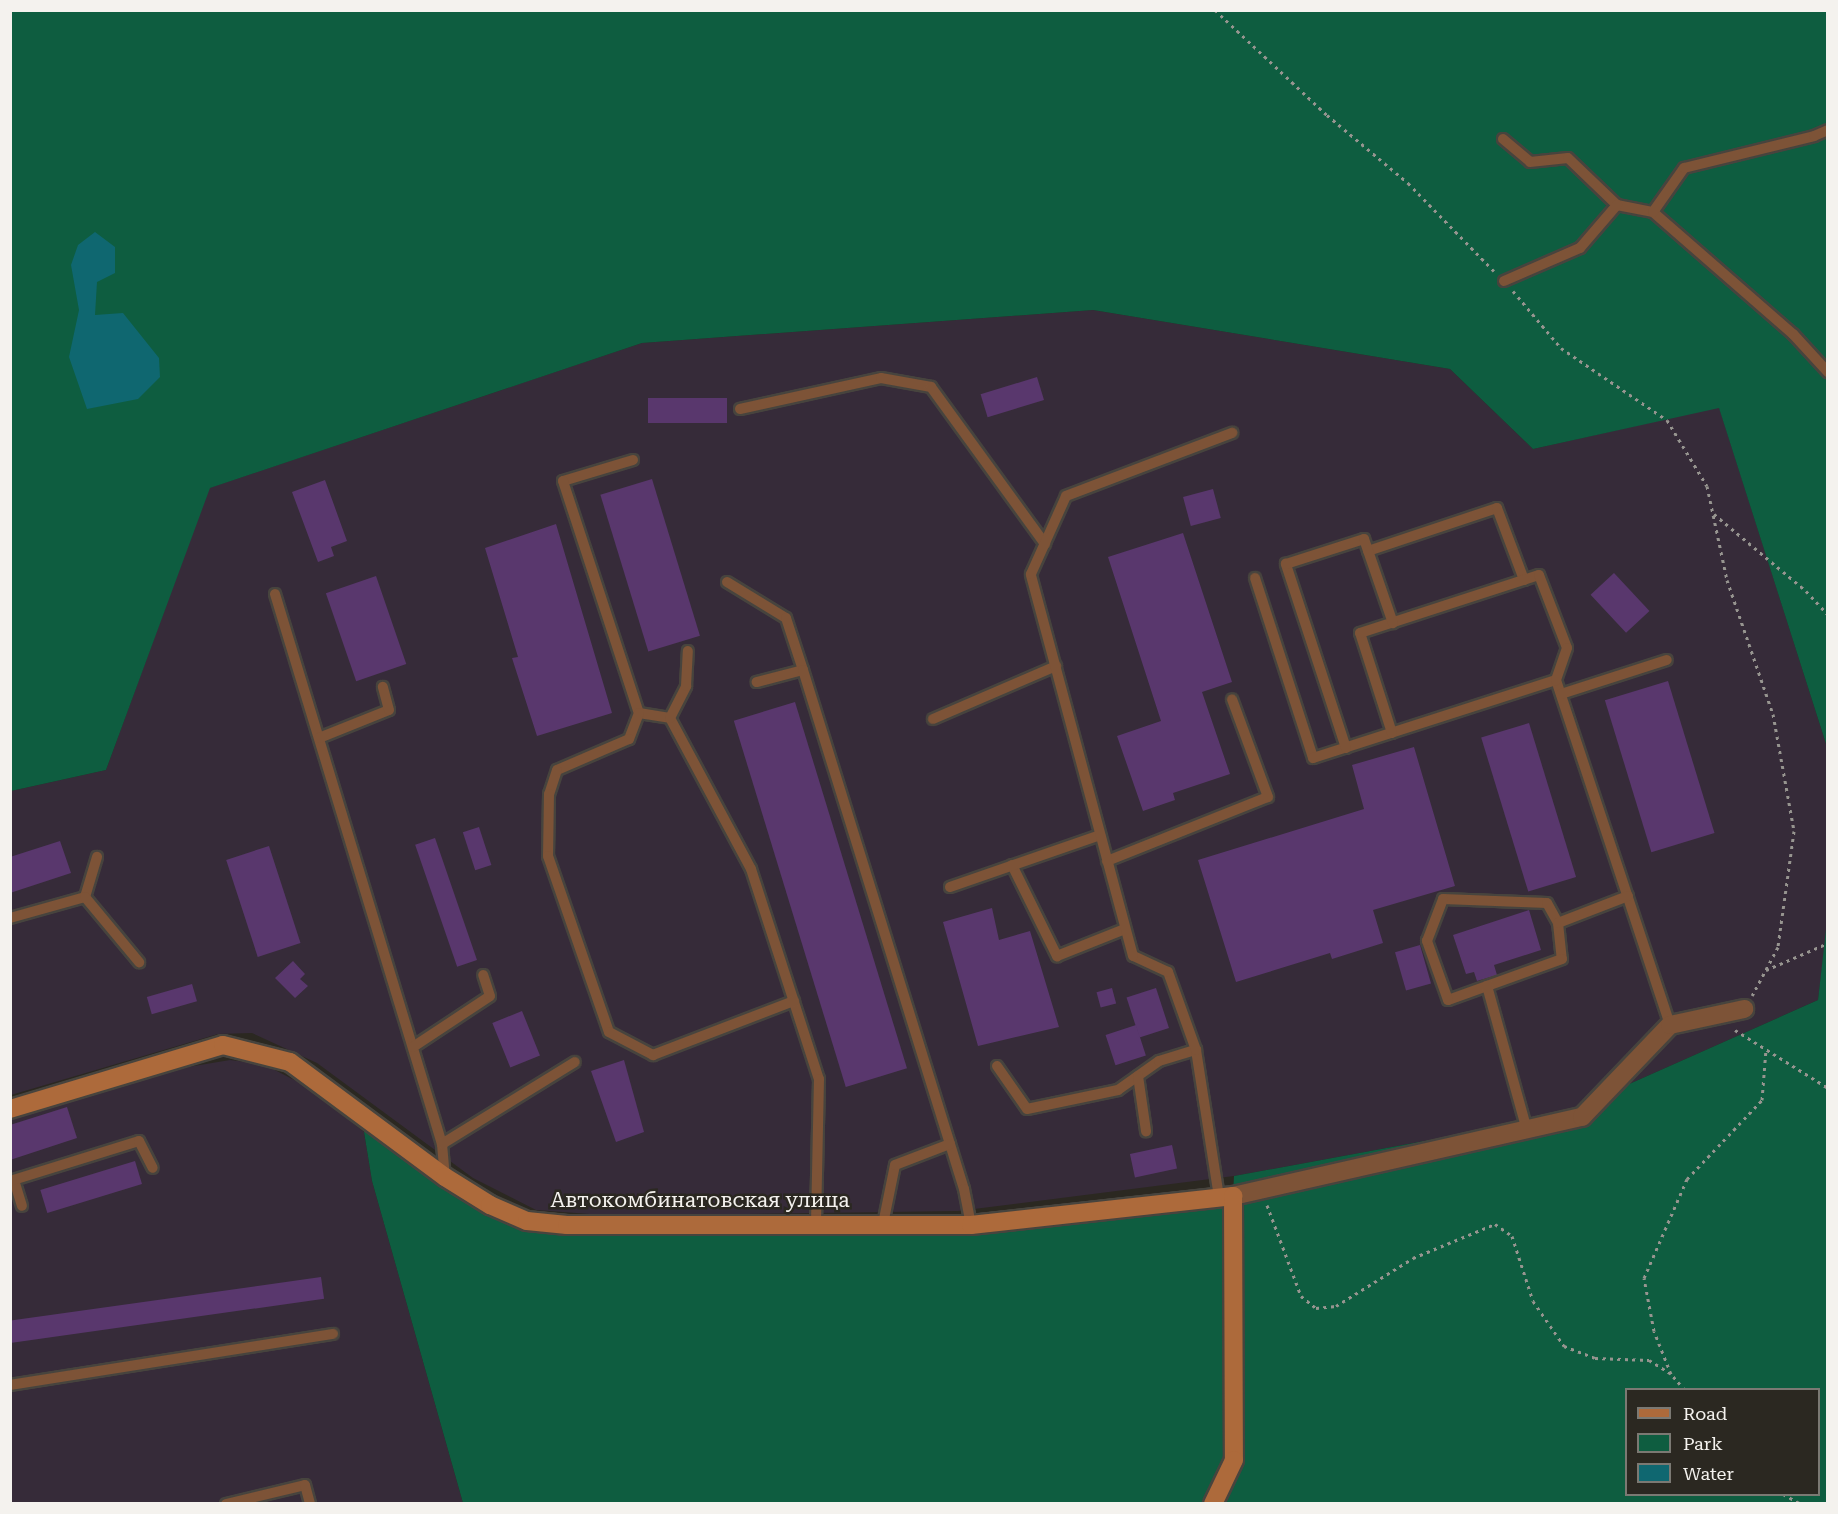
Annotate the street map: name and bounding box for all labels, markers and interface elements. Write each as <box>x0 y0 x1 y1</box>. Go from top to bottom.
street label: Автокомбинатовская улица <box>550 1187 850 1213</box>
legend <box>1625 1388 1820 1496</box>
text: Road <box>1683 1403 1727 1424</box>
text: Park <box>1683 1433 1723 1454</box>
text: Water <box>1683 1463 1734 1484</box>

